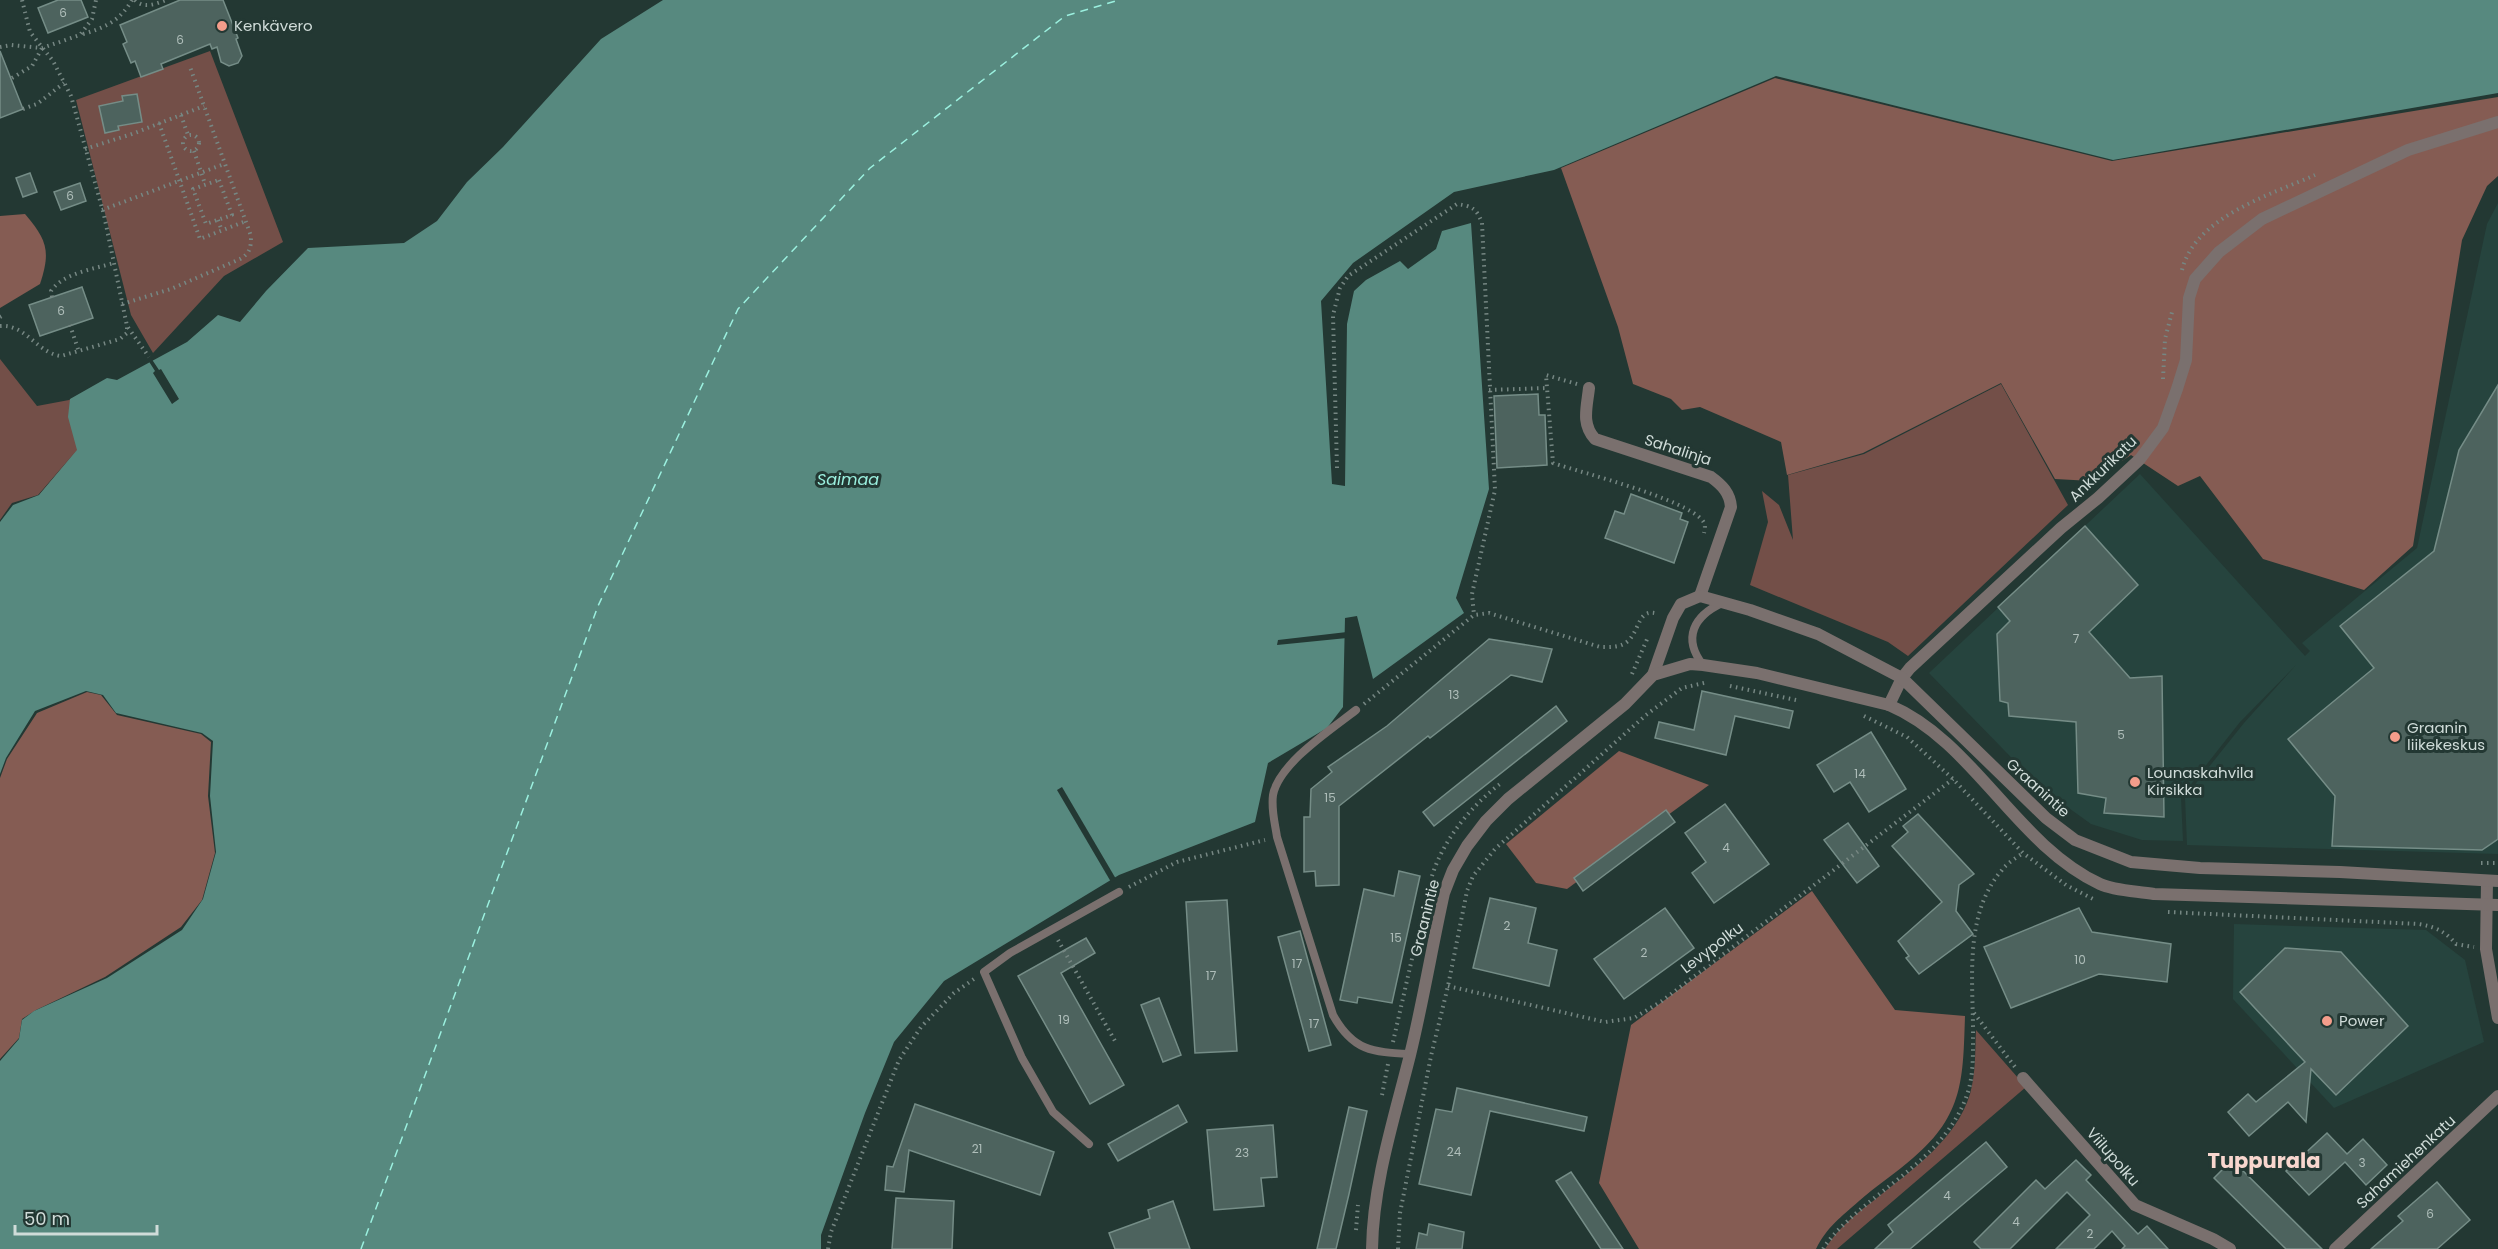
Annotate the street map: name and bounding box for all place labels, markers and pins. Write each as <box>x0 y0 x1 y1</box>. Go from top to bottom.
place label: Kenkävero <box>234 15 313 36</box>
marker: Kenkävero <box>215 19 229 33</box>
place label: Graanin liikekeskus <box>2407 717 2485 755</box>
marker: Graanin liikekeskus <box>2388 730 2402 744</box>
place label: Lounaskahvila Kirsikka <box>2147 762 2254 800</box>
marker: Lounaskahvila Kirsikka <box>2128 775 2142 789</box>
place label: Power <box>2339 1010 2385 1031</box>
marker: Power <box>2320 1014 2334 1028</box>

